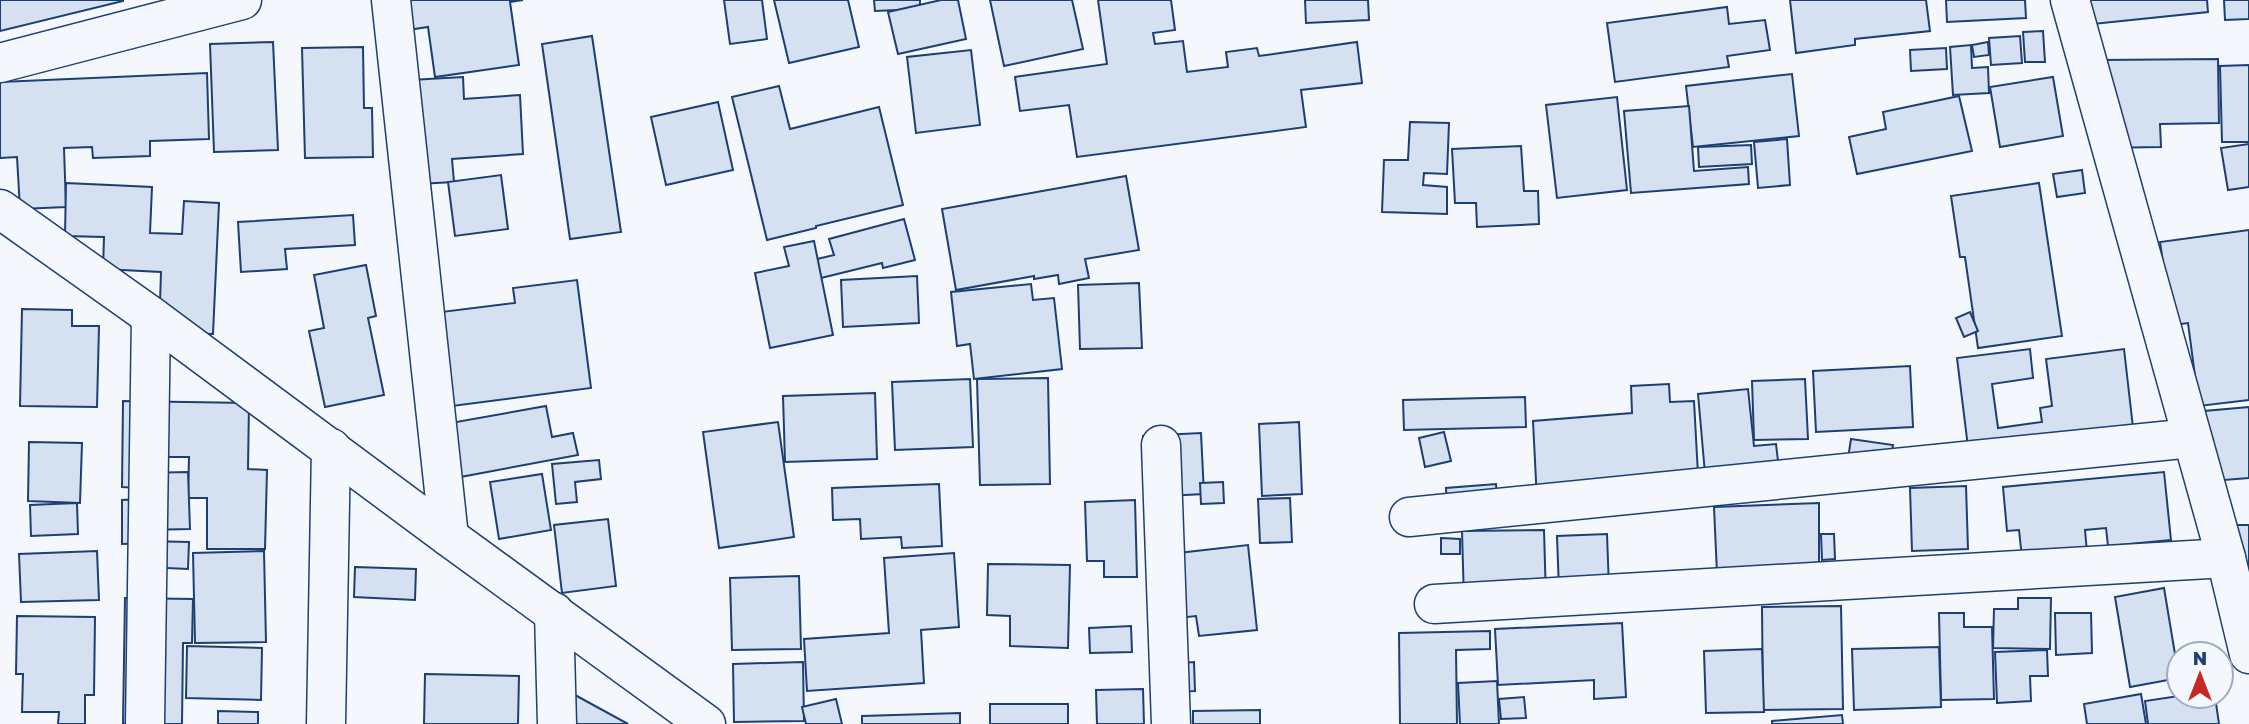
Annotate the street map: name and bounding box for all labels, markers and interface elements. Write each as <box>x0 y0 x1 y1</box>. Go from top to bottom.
north arrow <box>2165 640 2235 710</box>
text: N <box>2193 646 2207 669</box>

